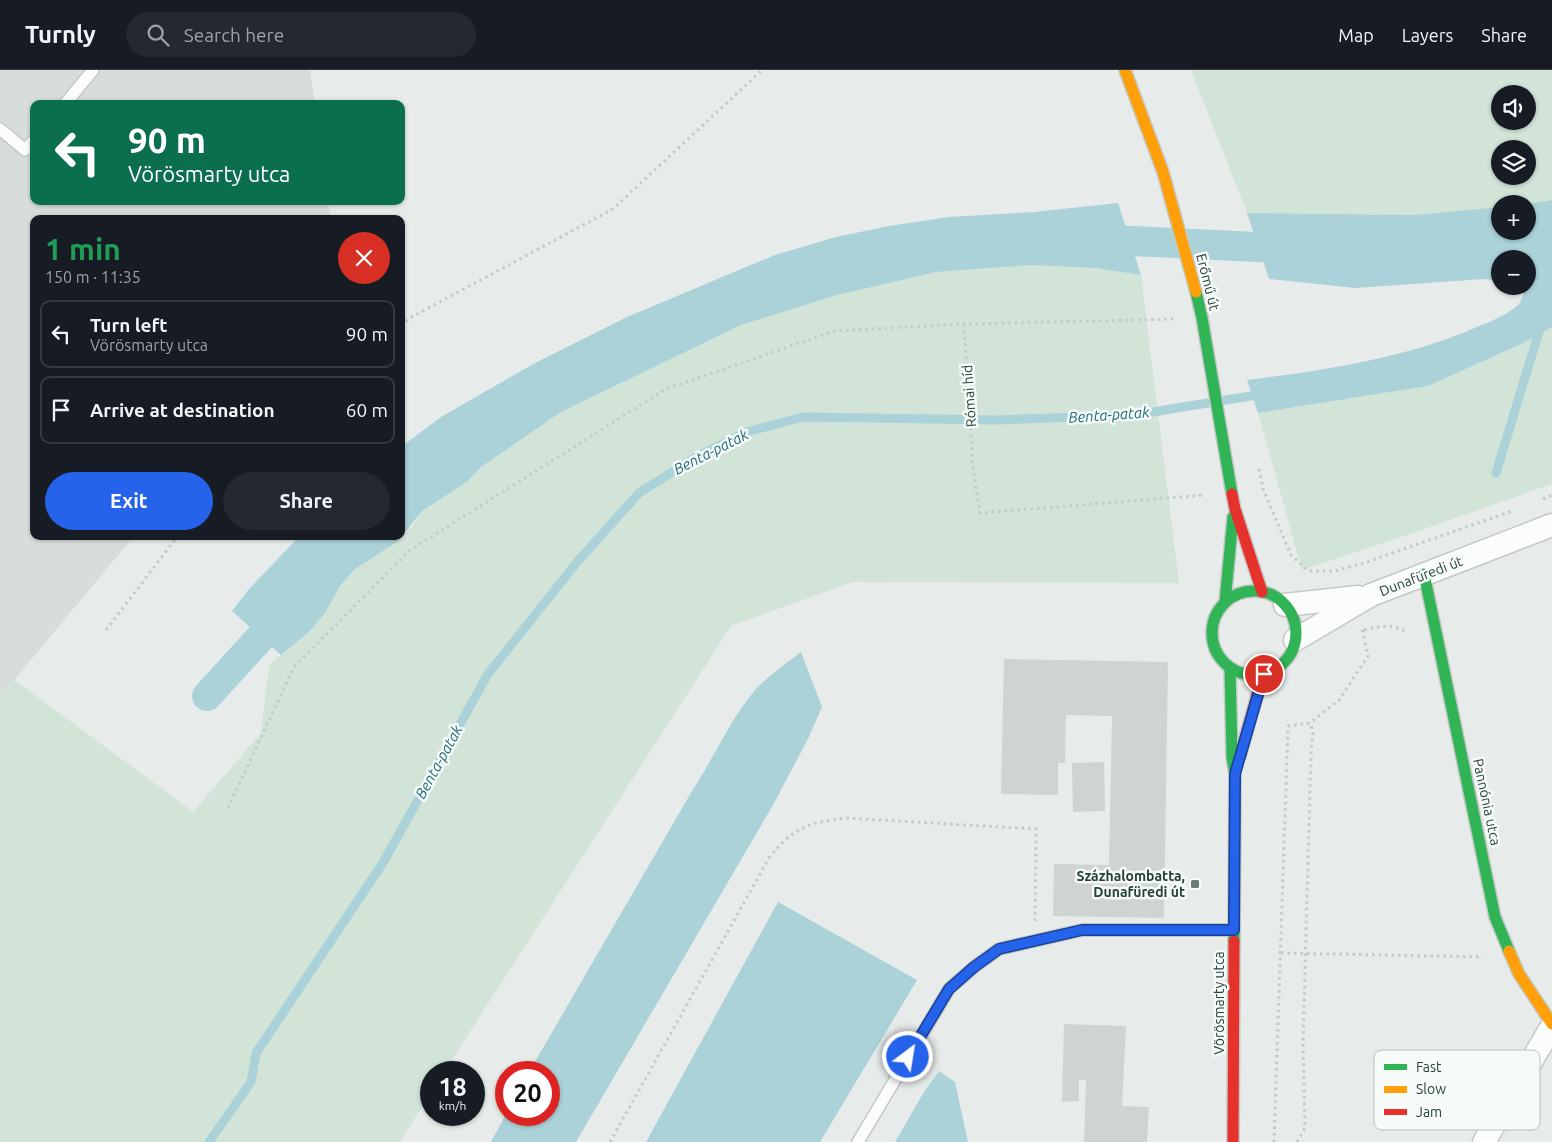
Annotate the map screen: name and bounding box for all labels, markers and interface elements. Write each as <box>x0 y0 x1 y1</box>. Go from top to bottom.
search box <box>126 12 476 57</box>
text: Turnly <box>25 21 96 48</box>
icon: search <box>144 21 172 49</box>
text: Search here <box>184 24 284 46</box>
text: Map <box>1338 25 1374 45</box>
text: Layers <box>1402 25 1453 45</box>
text: Share <box>1481 25 1527 45</box>
map controls <box>1491 85 1536 295</box>
button: sound <box>1491 85 1536 130</box>
icon: left <box>45 120 110 185</box>
text: 90 m <box>128 120 206 160</box>
button: layers <box>1491 140 1536 185</box>
text: Vörösmarty utca <box>128 161 290 186</box>
button: + <box>1491 195 1536 240</box>
text: 1 min <box>45 232 121 266</box>
button: close <box>338 232 390 284</box>
button: − <box>1491 250 1536 295</box>
street label: Erőmű út <box>1193 252 1223 313</box>
text: 150 m · 11:35 <box>45 268 141 286</box>
text: Turn left <box>90 314 168 336</box>
icon: left <box>47 320 75 348</box>
text: 90 m <box>346 323 388 345</box>
text: Vörösmarty utca <box>90 336 208 354</box>
street label: Római híd <box>959 364 979 428</box>
icon: arrive <box>47 396 75 424</box>
text: Arrive at destination <box>90 399 275 421</box>
text: 60 m <box>346 399 388 421</box>
water label: Benta-patak <box>1068 403 1150 426</box>
water label: Benta-patak <box>671 425 751 478</box>
button: Exit <box>45 472 213 530</box>
button: Share <box>223 472 390 530</box>
street label: Dunafüredi út <box>1377 553 1465 599</box>
pin <box>1243 653 1285 695</box>
icon: arrive <box>1250 660 1278 688</box>
water label: Benta-patak <box>411 722 466 801</box>
street label: Pannónia utca <box>1470 757 1504 847</box>
place label: Százhalombatta, Dunafüredi út <box>1076 868 1185 900</box>
marker: Százhalombatta, Dunafüredi út <box>1189 878 1201 890</box>
street label: Vörösmarty utca <box>1211 951 1227 1055</box>
position arrow <box>881 1030 933 1082</box>
legend <box>1374 1050 1540 1130</box>
text: Fast <box>1416 1059 1442 1075</box>
speed limit sign: 20 <box>495 1061 560 1126</box>
text: 18 <box>438 1073 467 1101</box>
text: Slow <box>1416 1081 1446 1097</box>
text: km/h <box>439 1099 466 1112</box>
text: Jam <box>1416 1104 1442 1120</box>

